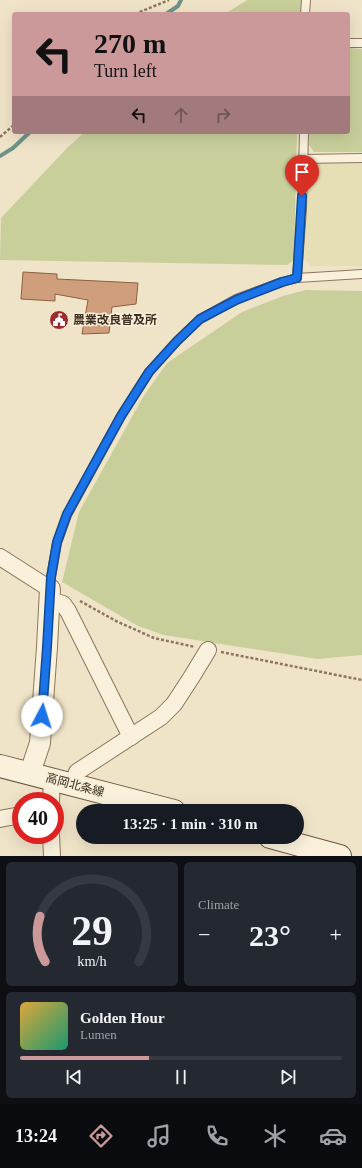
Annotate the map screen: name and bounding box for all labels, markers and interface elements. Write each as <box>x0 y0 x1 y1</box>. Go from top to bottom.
icon: left <box>28 28 80 80</box>
text: 270 m <box>94 28 166 59</box>
text: Turn left <box>94 61 157 81</box>
icon: left <box>128 104 150 126</box>
icon: ahead <box>170 104 192 126</box>
icon: right <box>212 104 234 126</box>
pin <box>285 155 319 196</box>
icon: arrive <box>291 161 313 183</box>
public building icon: 農業改良普及所 <box>48 309 70 331</box>
place label: 農業改良普及所 <box>73 313 157 327</box>
position arrow <box>21 695 63 737</box>
street label: 高岡北条線 <box>44 770 106 800</box>
speed limit sign: 40 <box>12 792 64 844</box>
text: 13:25 · 1 min · 310 m <box>123 816 258 832</box>
text: Climate <box>198 897 239 912</box>
text: 29 <box>71 908 113 954</box>
text: 23° <box>249 919 291 952</box>
text: − <box>198 922 210 947</box>
text: + <box>330 922 342 947</box>
text: km/h <box>77 953 107 969</box>
text: Golden Hour <box>80 1010 165 1026</box>
text: Lumen <box>80 1027 117 1042</box>
icon: previous <box>63 1066 85 1088</box>
icon: pause <box>170 1066 192 1088</box>
icon: next <box>277 1066 299 1088</box>
icon: directions <box>87 1122 115 1150</box>
icon: music <box>145 1122 173 1150</box>
icon: phone <box>203 1122 231 1150</box>
icon: climate <box>261 1122 289 1150</box>
icon: car <box>319 1122 347 1150</box>
text: 13:24 <box>15 1126 57 1146</box>

